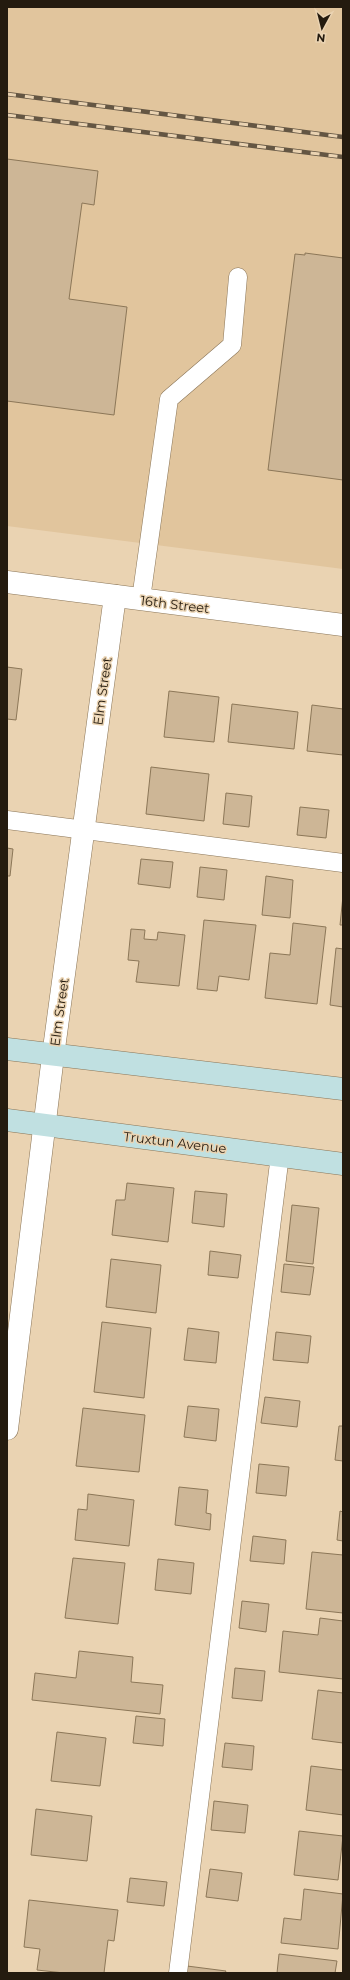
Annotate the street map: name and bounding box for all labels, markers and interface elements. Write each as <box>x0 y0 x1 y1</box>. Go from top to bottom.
north arrow <box>302 8 342 48</box>
text: N <box>316 30 326 45</box>
street label: 16th Street <box>140 592 210 616</box>
street label: Elm Street <box>89 656 115 726</box>
street label: Elm Street <box>46 977 72 1047</box>
street label: Truxtun Avenue <box>123 1128 227 1156</box>

